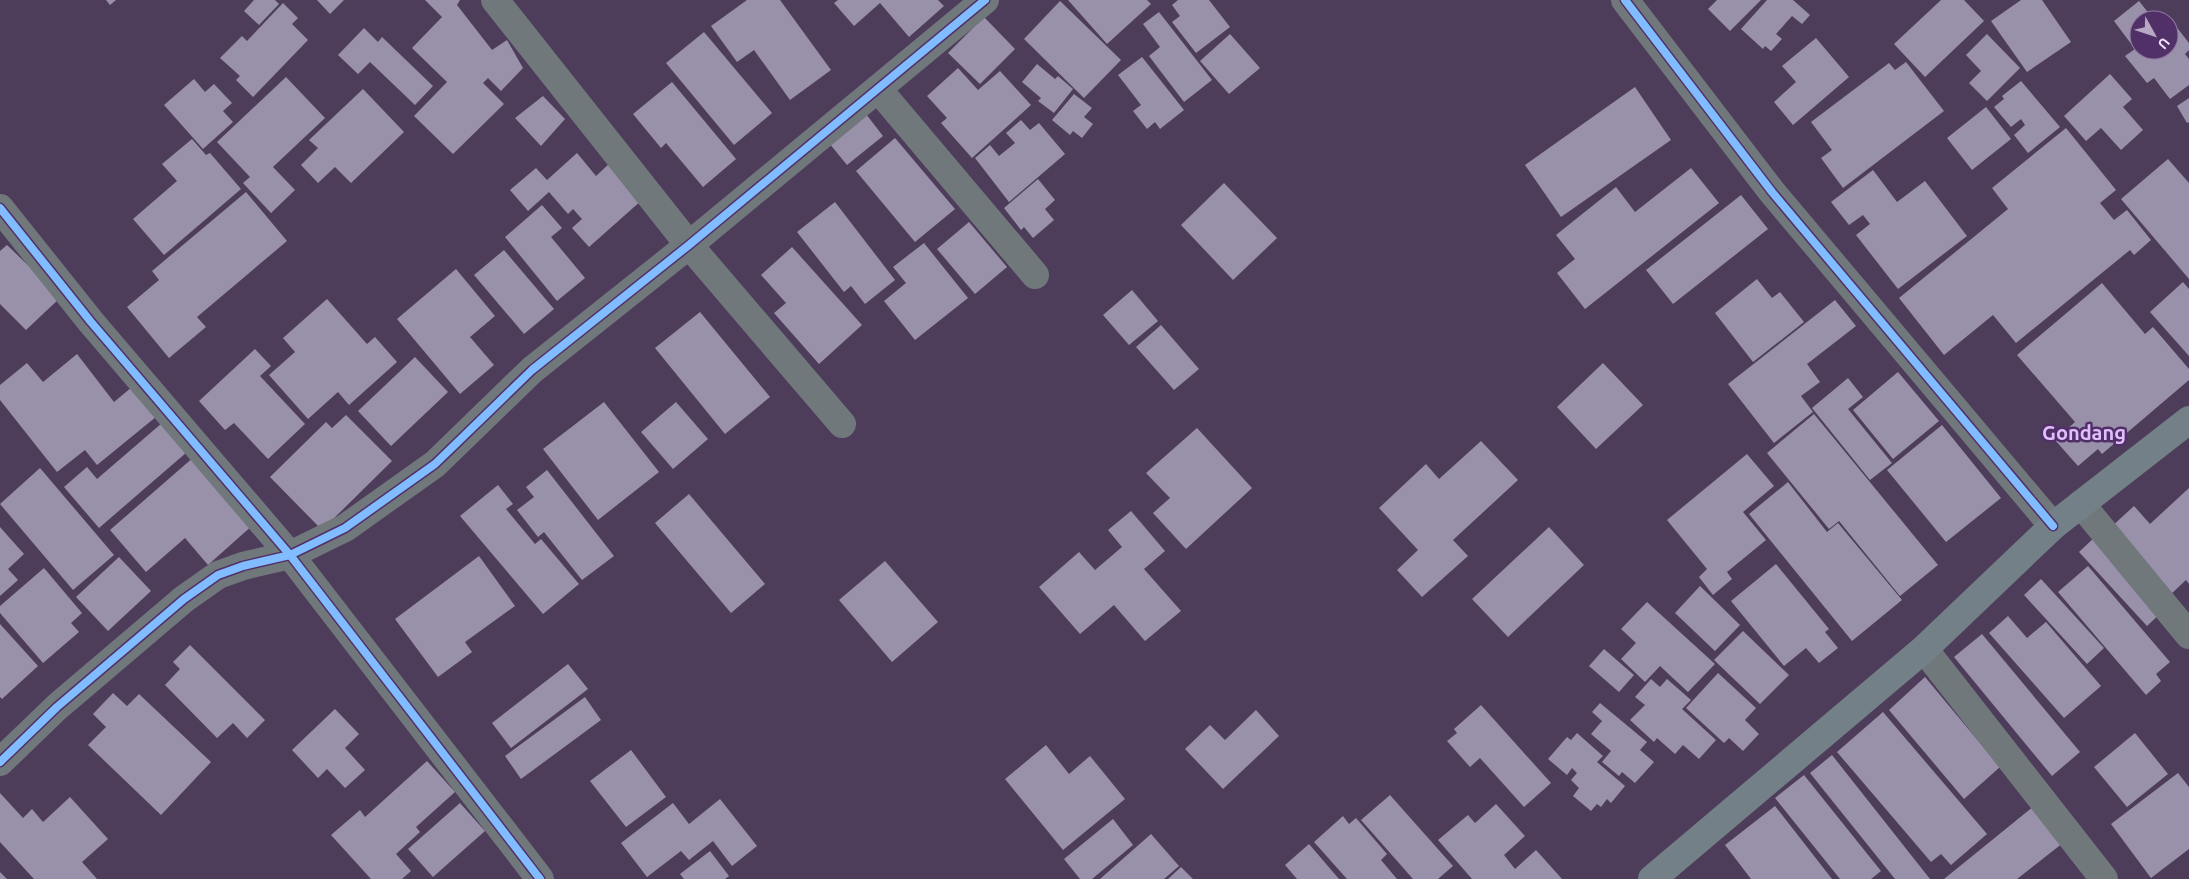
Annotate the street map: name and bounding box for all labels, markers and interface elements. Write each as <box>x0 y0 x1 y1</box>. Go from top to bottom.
north arrow <box>2129 10 2179 60</box>
text: U <box>2155 34 2173 52</box>
district label: Gondang <box>2042 421 2126 444</box>

